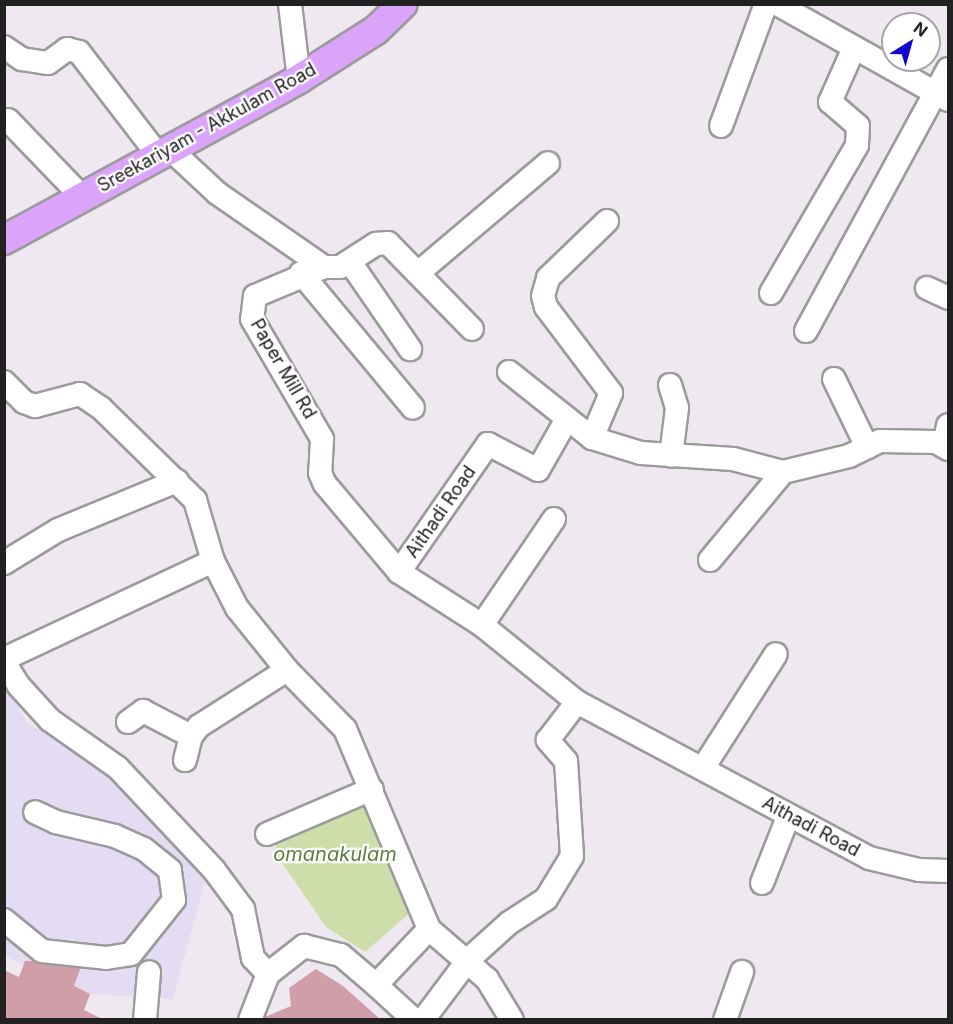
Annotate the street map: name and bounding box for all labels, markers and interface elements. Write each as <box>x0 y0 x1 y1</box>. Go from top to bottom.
north arrow <box>881 12 941 72</box>
text: N <box>910 18 932 41</box>
street label: Sreekariyam - Akkulam Road <box>94 59 320 197</box>
street label: Paper Mill Rd <box>246 315 320 423</box>
street label: Aithadi Road <box>401 462 481 562</box>
street label: Aithadi Road <box>759 792 863 862</box>
water label: omanakulam <box>273 842 397 866</box>

